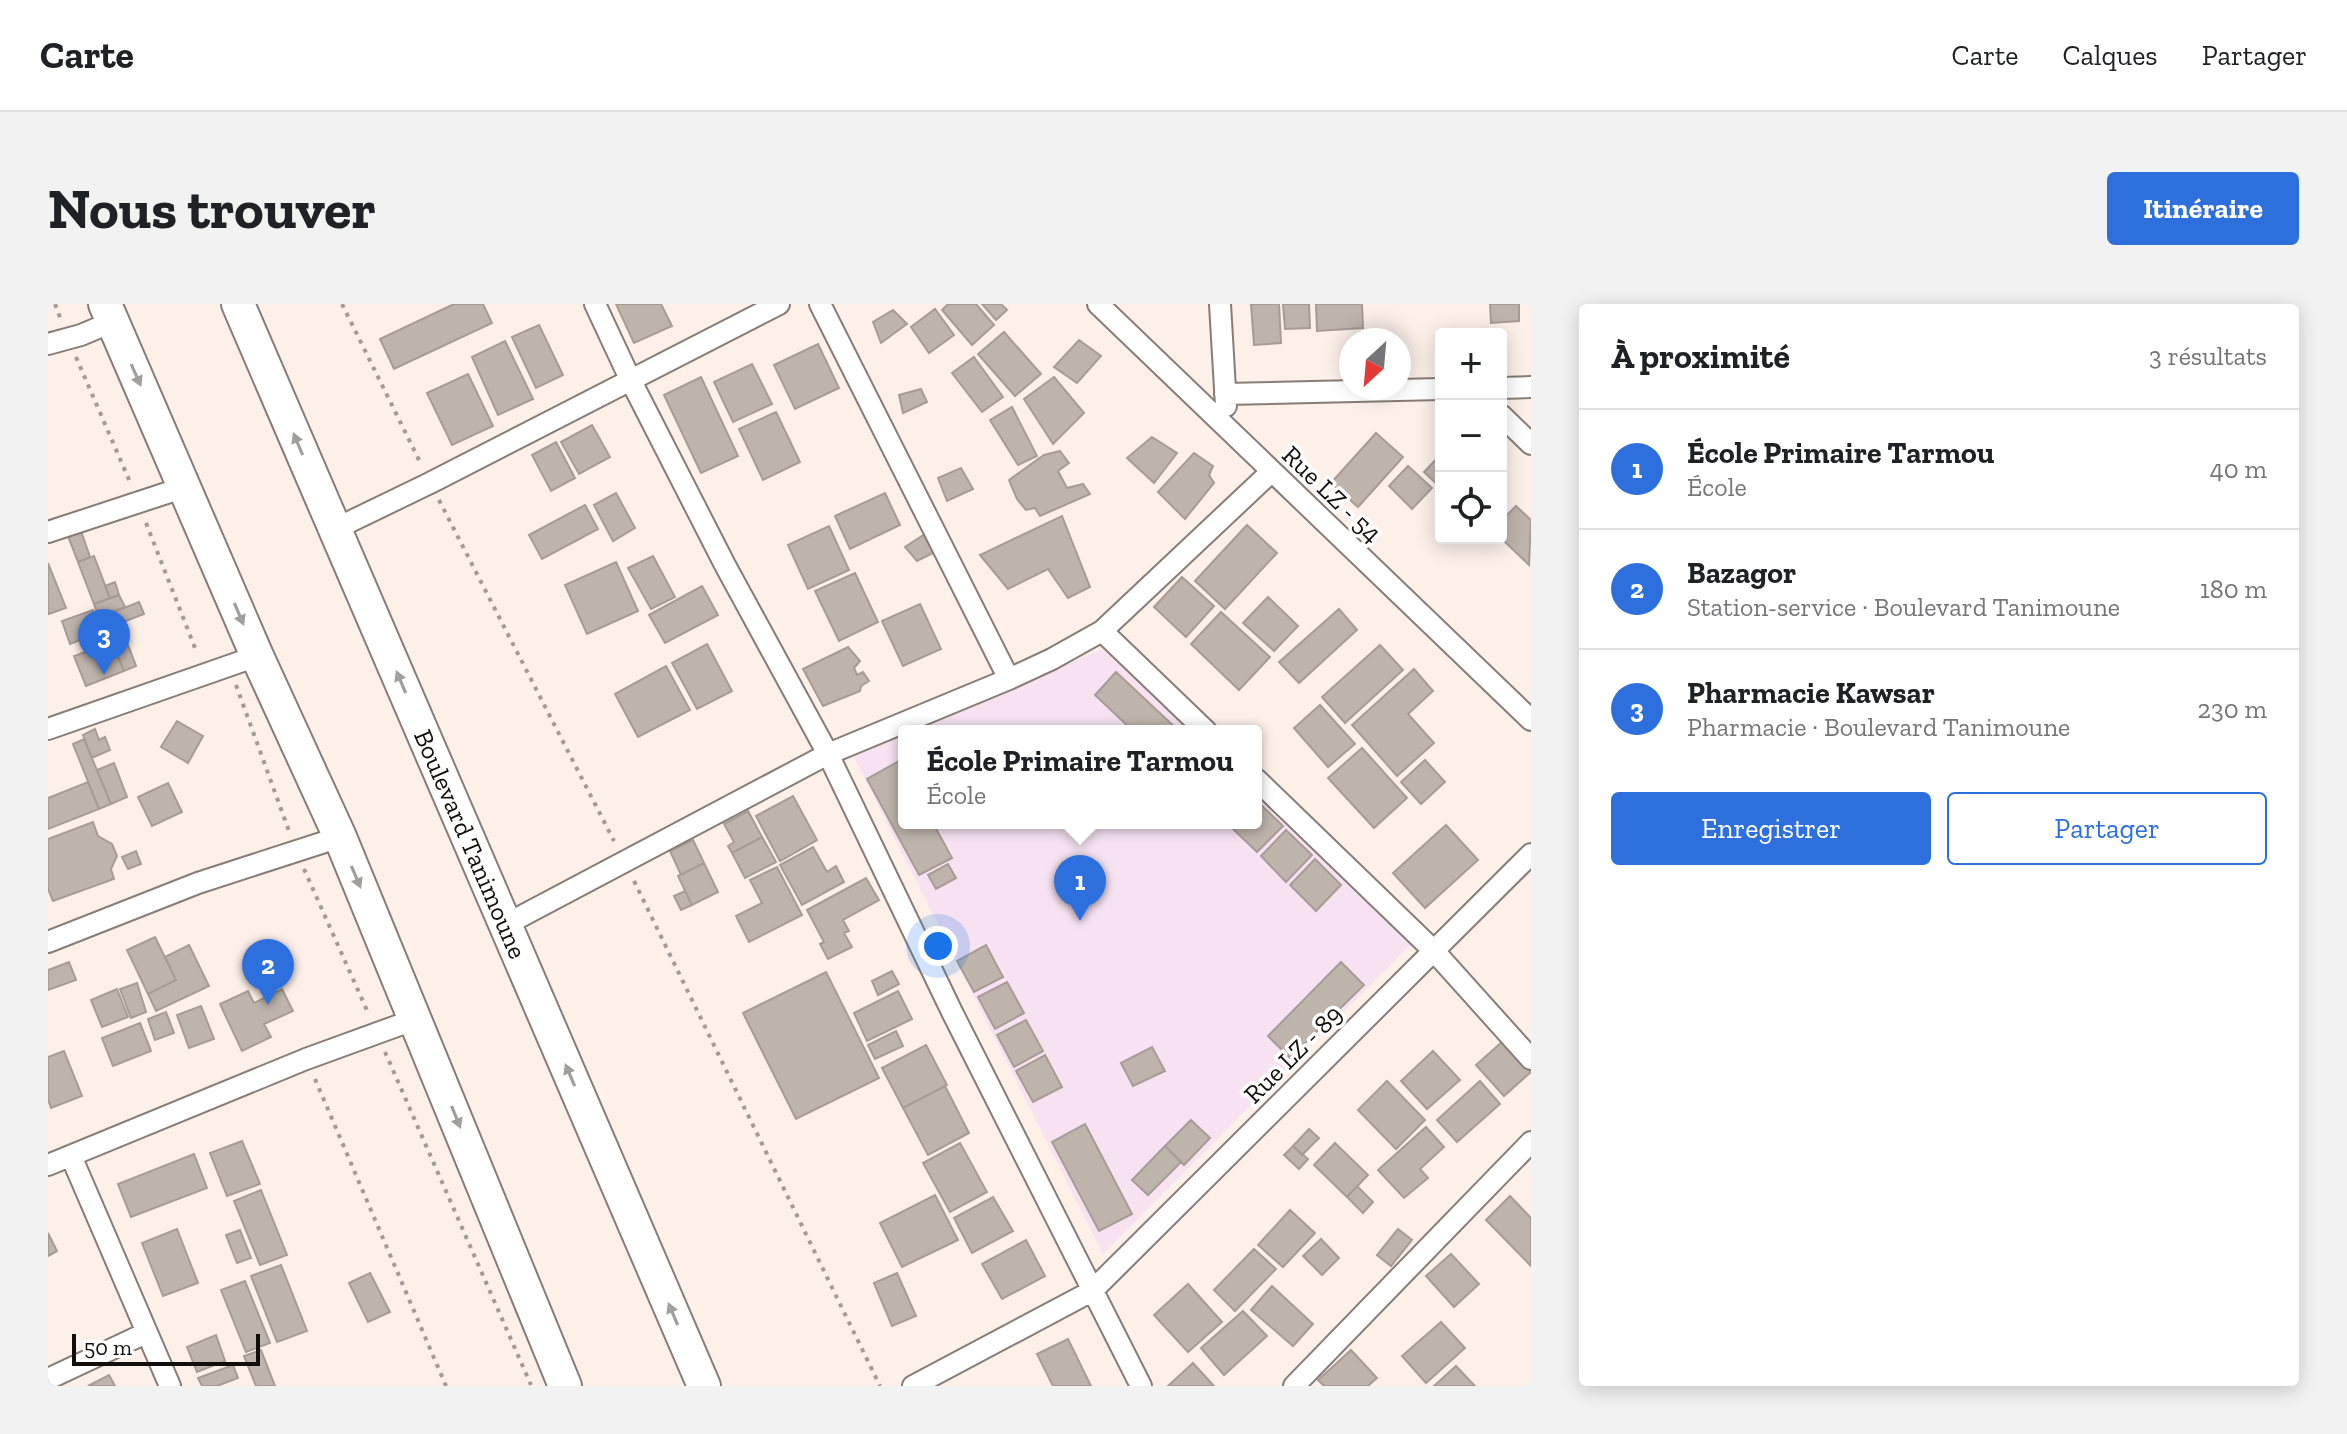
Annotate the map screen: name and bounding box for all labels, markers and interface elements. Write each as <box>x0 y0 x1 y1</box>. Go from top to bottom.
text: Carte <box>40 32 134 78</box>
text: Carte <box>1952 39 2018 72</box>
text: Calques <box>2062 39 2158 72</box>
text: Partager <box>2202 39 2307 72</box>
button: Itinéraire <box>2107 172 2299 245</box>
text: Nous trouver <box>48 175 376 242</box>
north arrow <box>1339 328 1411 400</box>
map controls <box>1435 328 1507 544</box>
button: + <box>1435 328 1507 400</box>
text: À proximité <box>1611 336 1790 377</box>
text: 3 résultats <box>2149 340 2267 372</box>
one-way arrow <box>129 364 143 387</box>
button: − <box>1435 400 1507 472</box>
one-way arrow <box>291 432 304 455</box>
text: École Primaire Tarmou <box>1687 435 1994 471</box>
street label: Rue LZ - 54 <box>1276 439 1388 549</box>
text: 1 <box>1632 453 1642 485</box>
text: 40 m <box>2210 453 2267 485</box>
text: École <box>1687 471 1747 503</box>
button: locate <box>1435 472 1507 544</box>
text: Bazagor <box>1687 555 1796 591</box>
text: 2 <box>1630 573 1644 605</box>
text: 180 m <box>2200 573 2267 605</box>
text: Station-service · Boulevard Tanimoune <box>1687 591 2120 623</box>
one-way arrow <box>233 602 246 626</box>
pin: 3 <box>78 609 130 675</box>
one-way arrow <box>394 671 407 694</box>
text: Pharmacie Kawsar <box>1687 675 1935 711</box>
text: 3 <box>1630 693 1644 725</box>
text: 230 m <box>2198 693 2267 725</box>
text: Pharmacie · Boulevard Tanimoune <box>1687 711 2070 743</box>
street label: Boulevard Tanimoune <box>407 725 534 964</box>
popup <box>898 725 1262 829</box>
text: École Primaire Tarmou <box>926 743 1234 779</box>
text: École <box>926 779 986 811</box>
button: Enregistrer <box>1611 792 1931 865</box>
button: Partager <box>1947 792 2267 865</box>
pin: 1 <box>1054 855 1106 921</box>
one-way arrow <box>350 865 363 889</box>
your location <box>918 926 958 966</box>
pin: 2 <box>242 939 294 1005</box>
street label: Rue LZ - 89 <box>1237 998 1349 1110</box>
one-way arrow <box>564 1064 577 1087</box>
one-way arrow <box>450 1105 463 1129</box>
one-way arrow <box>667 1302 680 1326</box>
scale bar <box>72 1330 260 1366</box>
text: 50 m <box>84 1334 132 1361</box>

